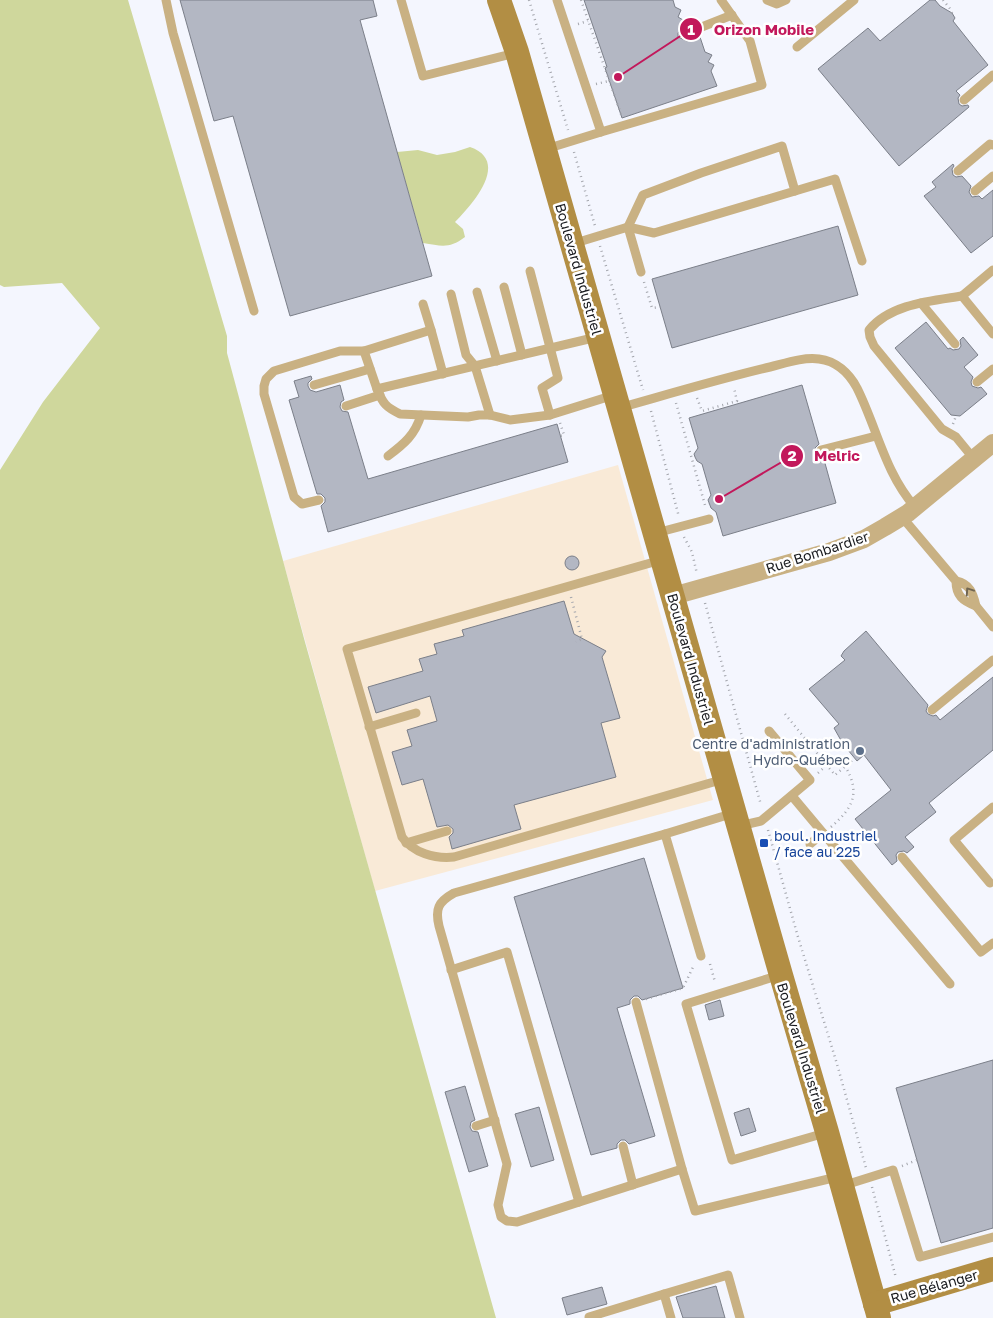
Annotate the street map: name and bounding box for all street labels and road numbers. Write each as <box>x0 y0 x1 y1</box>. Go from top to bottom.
street label: Boulevard Industriel <box>552 201 606 337</box>
street label: Rue Bombardier <box>763 527 871 577</box>
street label: Boulevard Industriel <box>664 591 718 727</box>
street label: Boulevard Industriel <box>774 980 830 1116</box>
street label: Rue Bélanger <box>888 1265 980 1307</box>

